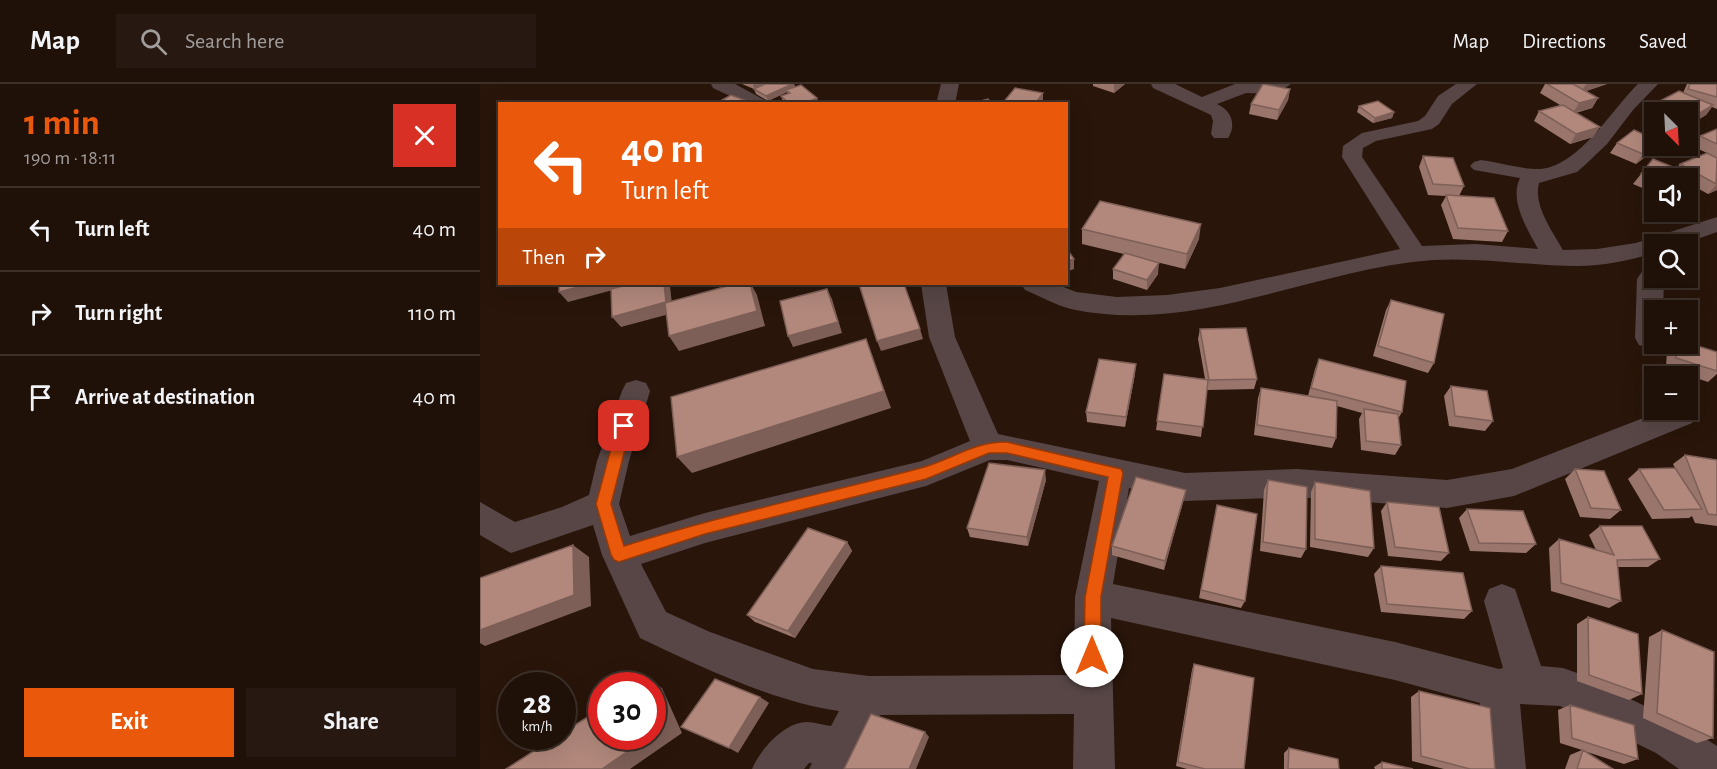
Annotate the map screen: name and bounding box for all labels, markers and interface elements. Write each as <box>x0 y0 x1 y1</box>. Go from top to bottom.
search box <box>116 14 536 68</box>
icon: search <box>137 25 170 58</box>
text: Map <box>30 27 80 55</box>
text: Search here <box>185 30 284 52</box>
text: Map <box>1453 31 1489 52</box>
text: Directions <box>1522 31 1606 52</box>
text: Saved <box>1639 31 1687 52</box>
north arrow <box>1644 102 1698 156</box>
map controls <box>1644 102 1698 420</box>
button: close <box>393 104 456 167</box>
text: 1 min <box>24 105 100 141</box>
icon: left <box>522 126 600 204</box>
text: 40 m <box>621 128 704 170</box>
text: 190 m · 18:11 <box>24 148 116 168</box>
button: sound <box>1644 168 1698 222</box>
text: Turn left <box>621 177 709 204</box>
icon: left <box>24 213 57 246</box>
text: Turn left <box>75 218 149 240</box>
text: 40 m <box>413 218 456 240</box>
button: search <box>1644 234 1698 288</box>
icon: right <box>578 240 611 273</box>
text: Then <box>522 246 566 268</box>
icon: right <box>24 297 57 330</box>
button: + <box>1644 300 1698 354</box>
text: Turn right <box>75 302 162 324</box>
text: 110 m <box>408 302 456 324</box>
button: − <box>1644 366 1698 420</box>
icon: arrive <box>24 381 57 414</box>
text: Arrive at destination <box>75 386 255 408</box>
text: 40 m <box>413 386 456 408</box>
pin <box>598 400 649 451</box>
icon: arrive <box>607 409 640 442</box>
position arrow <box>1060 624 1124 688</box>
speed limit sign: 30 <box>588 672 666 750</box>
button: Exit <box>24 688 234 757</box>
button: Share <box>246 688 456 757</box>
text: 28 <box>523 689 551 719</box>
text: km/h <box>522 719 552 734</box>

